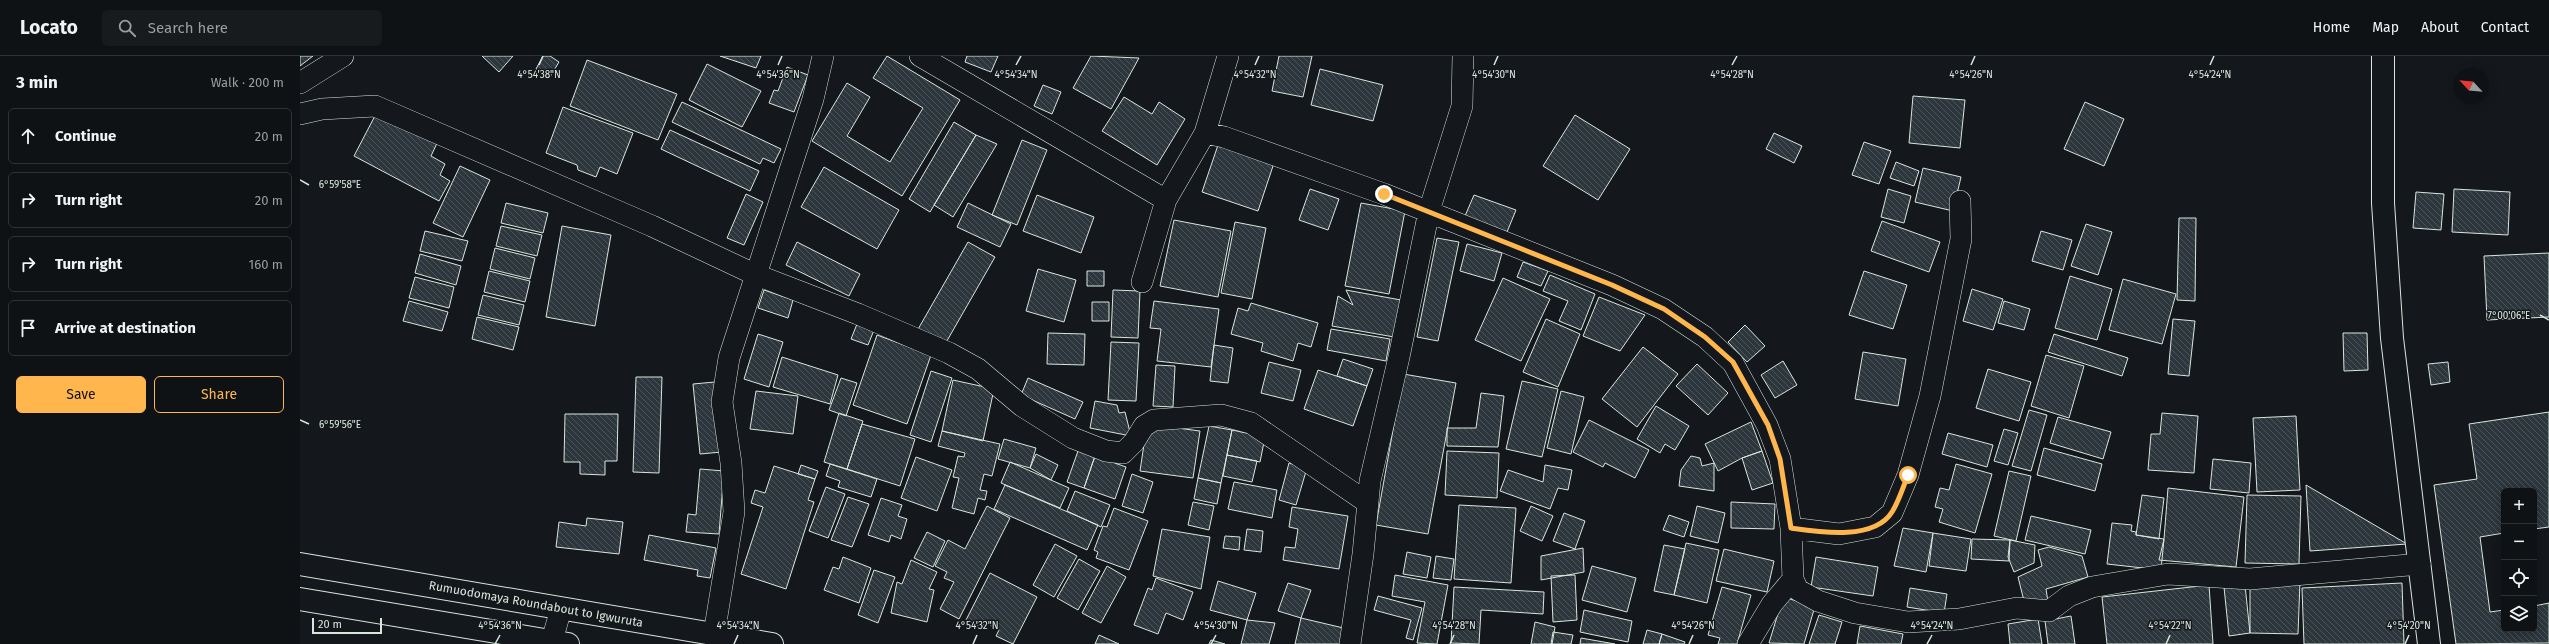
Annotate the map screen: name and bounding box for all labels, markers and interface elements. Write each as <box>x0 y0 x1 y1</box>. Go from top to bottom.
search box <box>102 10 382 46</box>
text: Locato <box>20 16 78 39</box>
icon: search <box>116 17 138 39</box>
text: Search here <box>148 19 228 37</box>
text: Home <box>2313 19 2350 36</box>
text: Map <box>2372 19 2399 36</box>
text: About <box>2421 19 2459 36</box>
text: Contact <box>2481 19 2529 36</box>
north arrow <box>2453 68 2489 104</box>
text: 4°54'38"N <box>517 69 561 81</box>
text: 4°54'36"N <box>756 69 800 81</box>
text: 4°54'34"N <box>994 69 1038 81</box>
text: 4°54'32"N <box>1233 69 1277 81</box>
text: 4°54'30"N <box>1472 69 1516 81</box>
text: 4°54'28"N <box>1710 69 1754 81</box>
text: 4°54'26"N <box>1949 69 1993 81</box>
text: 4°54'24"N <box>2189 69 2231 81</box>
text: 3 min <box>16 72 58 93</box>
text: Walk · 200 m <box>211 75 284 90</box>
icon: ahead <box>17 125 39 147</box>
text: Continue <box>55 127 116 145</box>
text: 20 m <box>255 129 283 144</box>
text: 6°59'58"E <box>319 179 361 191</box>
route end <box>1375 185 1393 203</box>
icon: right <box>17 189 39 211</box>
text: Turn right <box>55 191 122 209</box>
text: 20 m <box>255 193 283 208</box>
icon: right <box>17 253 39 275</box>
text: Turn right <box>55 255 122 273</box>
text: 160 m <box>249 257 283 272</box>
text: 7°00'06"E <box>2488 310 2530 322</box>
icon: arrive <box>17 317 39 339</box>
text: Arrive at destination <box>55 319 196 337</box>
button: Save <box>16 376 146 413</box>
button: Share <box>154 376 284 413</box>
text: 6°59'56"E <box>319 419 361 431</box>
route start <box>1899 466 1917 484</box>
map controls <box>2501 488 2537 632</box>
button: + <box>2501 488 2537 524</box>
button: − <box>2501 524 2537 560</box>
button: locate <box>2501 560 2537 596</box>
street label: Rumuodomaya Roundabout to Igwuruta <box>428 578 644 630</box>
button: layers <box>2501 596 2537 632</box>
scale bar <box>312 616 382 635</box>
text: 20 m <box>318 618 342 631</box>
text: 4°54'36"N <box>478 620 522 632</box>
text: 4°54'34"N <box>716 620 760 632</box>
text: 4°54'32"N <box>955 620 999 632</box>
text: 4°54'30"N <box>1194 620 1238 632</box>
text: 4°54'28"N <box>1432 620 1476 632</box>
text: 4°54'26"N <box>1671 620 1715 632</box>
text: 4°54'24"N <box>1911 620 1953 632</box>
text: 4°54'22"N <box>2148 620 2192 632</box>
text: 4°54'20"N <box>2387 620 2431 632</box>

